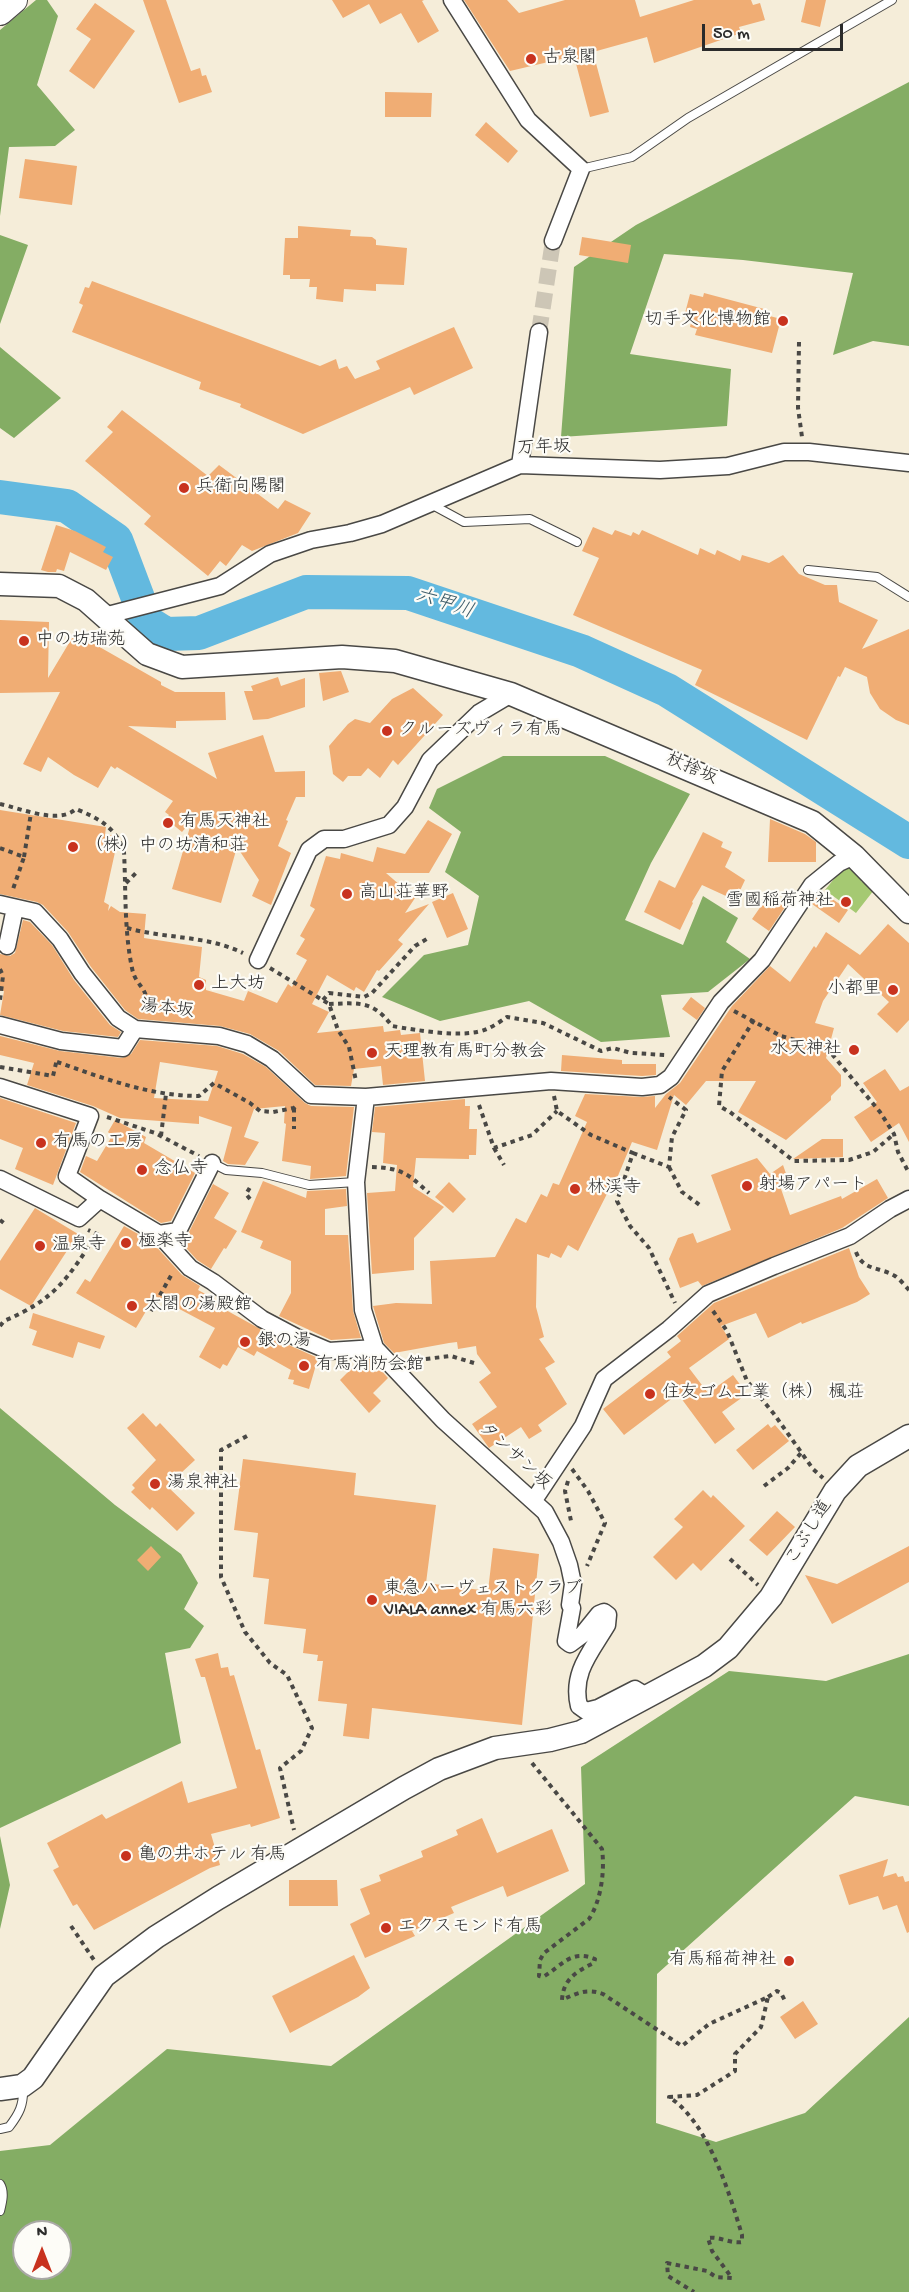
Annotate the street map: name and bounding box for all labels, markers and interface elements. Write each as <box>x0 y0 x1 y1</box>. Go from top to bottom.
scale bar <box>705 12 846 50</box>
text: 50 m <box>713 24 750 45</box>
place label: 古泉閣 <box>543 48 597 70</box>
marker: 古泉閣 <box>524 52 538 66</box>
place label: 切手文化博物館 <box>645 310 771 332</box>
marker: 切手文化博物館 <box>776 314 790 328</box>
street label: 万年坂 <box>517 437 571 461</box>
place label: 兵衛向陽閣 <box>196 477 286 499</box>
marker: 兵衛向陽閣 <box>177 481 191 495</box>
water label: 六甲川 <box>412 584 476 626</box>
place label: 中の坊瑞苑 <box>36 630 126 652</box>
marker: 中の坊瑞苑 <box>17 634 31 648</box>
place label: クルーズヴィラ有馬 <box>399 720 562 742</box>
marker: クルーズヴィラ有馬 <box>380 724 394 738</box>
street label: 杖捨坂 <box>662 750 720 790</box>
place label: 有馬天神社 <box>180 812 270 834</box>
marker: 有馬天神社 <box>161 816 175 830</box>
place label: （株）中の坊清和荘 <box>85 836 247 858</box>
marker: （株）中の坊清和荘 <box>66 840 80 854</box>
place label: 高山荘華野 <box>359 883 449 905</box>
marker: 高山荘華野 <box>340 887 354 901</box>
place label: 雪國稲荷神社 <box>726 891 834 913</box>
marker: 雪國稲荷神社 <box>839 895 853 909</box>
place label: 上大坊 <box>211 974 265 996</box>
marker: 上大坊 <box>192 978 206 992</box>
place label: 小都里 <box>827 979 881 1001</box>
marker: 小都里 <box>886 983 900 997</box>
street label: 湯本坂 <box>139 996 195 1024</box>
place label: 水天神社 <box>770 1039 842 1061</box>
place label: 天理教有馬町分教会 <box>384 1042 546 1064</box>
marker: 水天神社 <box>847 1043 861 1057</box>
marker: 天理教有馬町分教会 <box>365 1046 379 1060</box>
place label: 有馬の工房 <box>53 1132 143 1154</box>
marker: 有馬の工房 <box>34 1136 48 1150</box>
place label: 念仏寺 <box>154 1159 208 1181</box>
marker: 念仏寺 <box>135 1163 149 1177</box>
place label: 射場アパート <box>759 1175 867 1197</box>
place label: 林渓寺 <box>587 1178 641 1200</box>
marker: 射場アパート <box>740 1179 754 1193</box>
marker: 林渓寺 <box>568 1182 582 1196</box>
place label: 極楽寺 <box>138 1232 192 1254</box>
place label: 温泉寺 <box>52 1235 106 1257</box>
marker: 極楽寺 <box>119 1236 133 1250</box>
marker: 温泉寺 <box>33 1239 47 1253</box>
place label: 太閤の湯殿館 <box>144 1295 252 1317</box>
marker: 太閤の湯殿館 <box>125 1299 139 1313</box>
place label: 銀の湯 <box>257 1331 311 1353</box>
marker: 銀の湯 <box>238 1335 252 1349</box>
place label: 有馬消防会館 <box>316 1355 424 1377</box>
marker: 有馬消防会館 <box>297 1359 311 1373</box>
place label: 住友ゴム工業（株） 楓荘 <box>662 1383 864 1405</box>
marker: 住友ゴム工業（株） 楓荘 <box>643 1387 657 1401</box>
street label: タンサン坂 <box>473 1419 555 1495</box>
place label: 湯泉神社 <box>167 1473 239 1495</box>
marker: 湯泉神社 <box>148 1477 162 1491</box>
street label: こぶし道 <box>782 1497 838 1569</box>
place label: 東急ハーヴェストクラブ VIALA annex 有馬六彩 <box>384 1579 582 1622</box>
marker: 東急ハーヴェストクラブ VIALA annex 有馬六彩 <box>365 1593 379 1607</box>
place label: 亀の井ホテル 有馬 <box>138 1845 286 1867</box>
marker: 亀の井ホテル 有馬 <box>119 1849 133 1863</box>
place label: エクスモンド有馬 <box>398 1917 542 1939</box>
marker: エクスモンド有馬 <box>379 1921 393 1935</box>
place label: 有馬稲荷神社 <box>669 1950 777 1972</box>
marker: 有馬稲荷神社 <box>782 1954 796 1968</box>
north arrow <box>12 2220 72 2280</box>
text: N <box>37 2224 47 2243</box>

